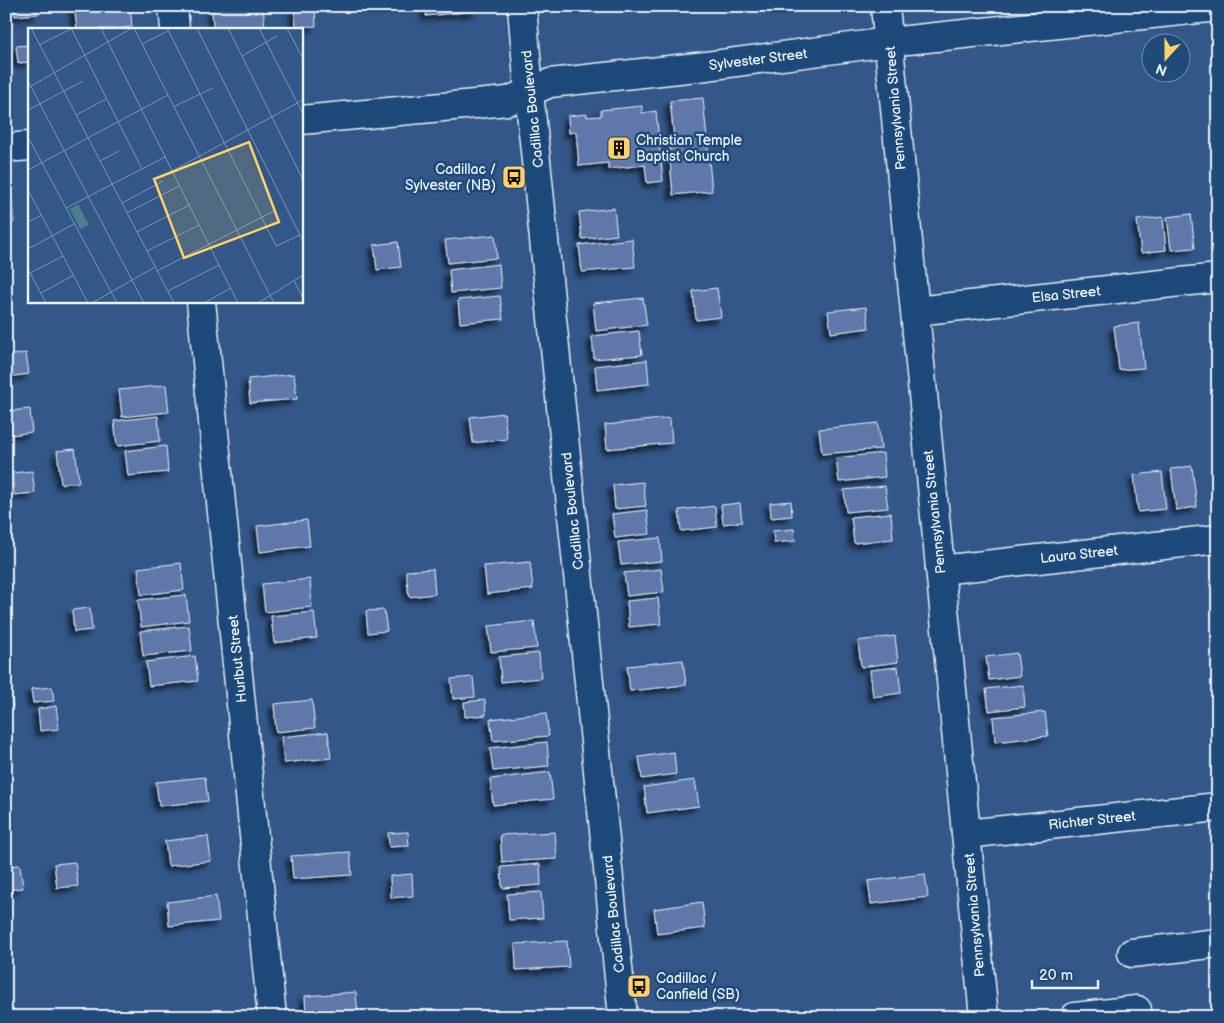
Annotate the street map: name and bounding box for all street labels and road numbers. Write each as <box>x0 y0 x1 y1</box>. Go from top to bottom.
street label: Sylvester Street <box>708 45 809 74</box>
street label: Pennsylvania Street <box>882 45 909 171</box>
street label: Cadillac Boulevard <box>518 49 547 169</box>
street label: Elsa Street <box>1031 282 1102 307</box>
street label: Pennsylvania Street <box>919 449 949 575</box>
street label: Cadillac Boulevard <box>558 451 587 571</box>
street label: Laura Street <box>1039 542 1119 567</box>
street label: Hurlbut Street <box>224 614 251 704</box>
street label: Richter Street <box>1048 807 1137 834</box>
street label: Pennsylvania Street <box>961 852 988 978</box>
street label: Cadillac Boulevard <box>599 854 628 974</box>

